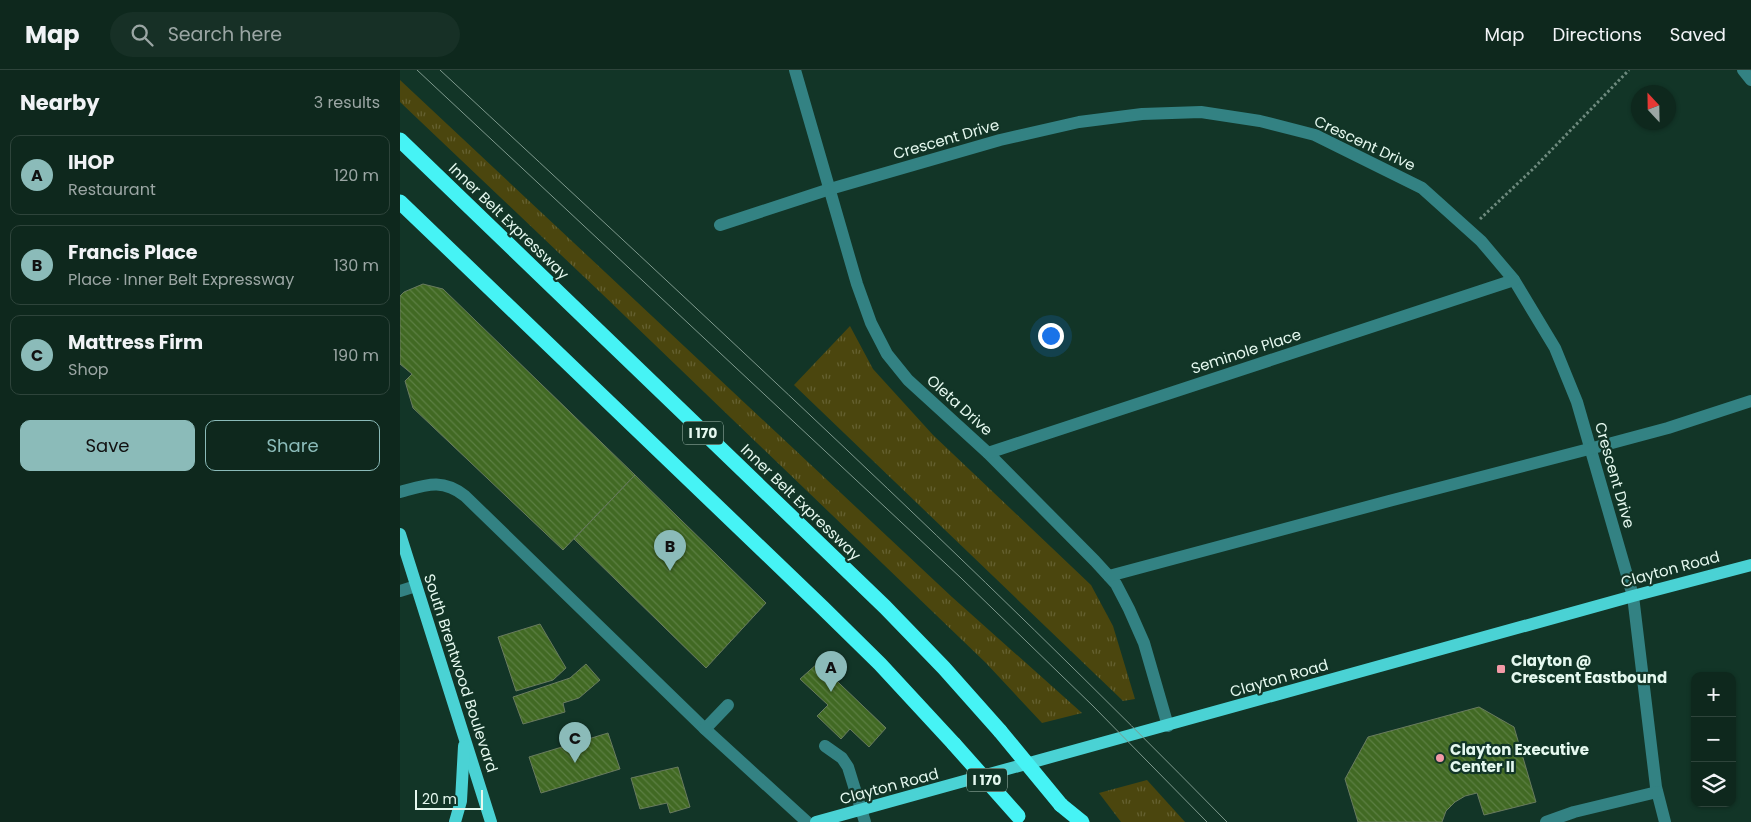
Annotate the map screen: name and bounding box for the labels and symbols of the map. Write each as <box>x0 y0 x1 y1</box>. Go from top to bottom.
north arrow <box>1631 85 1676 130</box>
street label: Crescent Drive <box>1311 110 1419 176</box>
street label: Crescent Drive <box>891 114 1001 164</box>
street label: Inner Belt Expressway <box>444 158 574 284</box>
your location <box>1038 323 1064 349</box>
street label: Seminole Place <box>1188 323 1304 379</box>
street label: Oleta Drive <box>923 370 997 440</box>
street label: Crescent Drive <box>1590 420 1640 530</box>
road number: I 170 <box>683 422 723 444</box>
street label: Inner Belt Expressway <box>736 439 866 565</box>
pin: B <box>654 530 686 571</box>
street label: Clayton Road <box>1618 546 1722 592</box>
street label: South Brentwood Boulevard <box>419 571 503 775</box>
place label: Clayton @ Crescent Eastbound <box>1511 650 1667 688</box>
pin: A <box>815 651 847 692</box>
street label: Clayton Road <box>1227 654 1331 702</box>
marker: Clayton @ Crescent Eastbound <box>1495 663 1507 675</box>
pin: C <box>559 722 591 763</box>
place label: Clayton Executive Center II <box>1450 739 1589 777</box>
marker: Clayton Executive Center II <box>1434 752 1446 764</box>
street label: Clayton Road <box>837 763 941 809</box>
road number: I 170 <box>967 768 1007 792</box>
scale bar <box>415 787 482 810</box>

